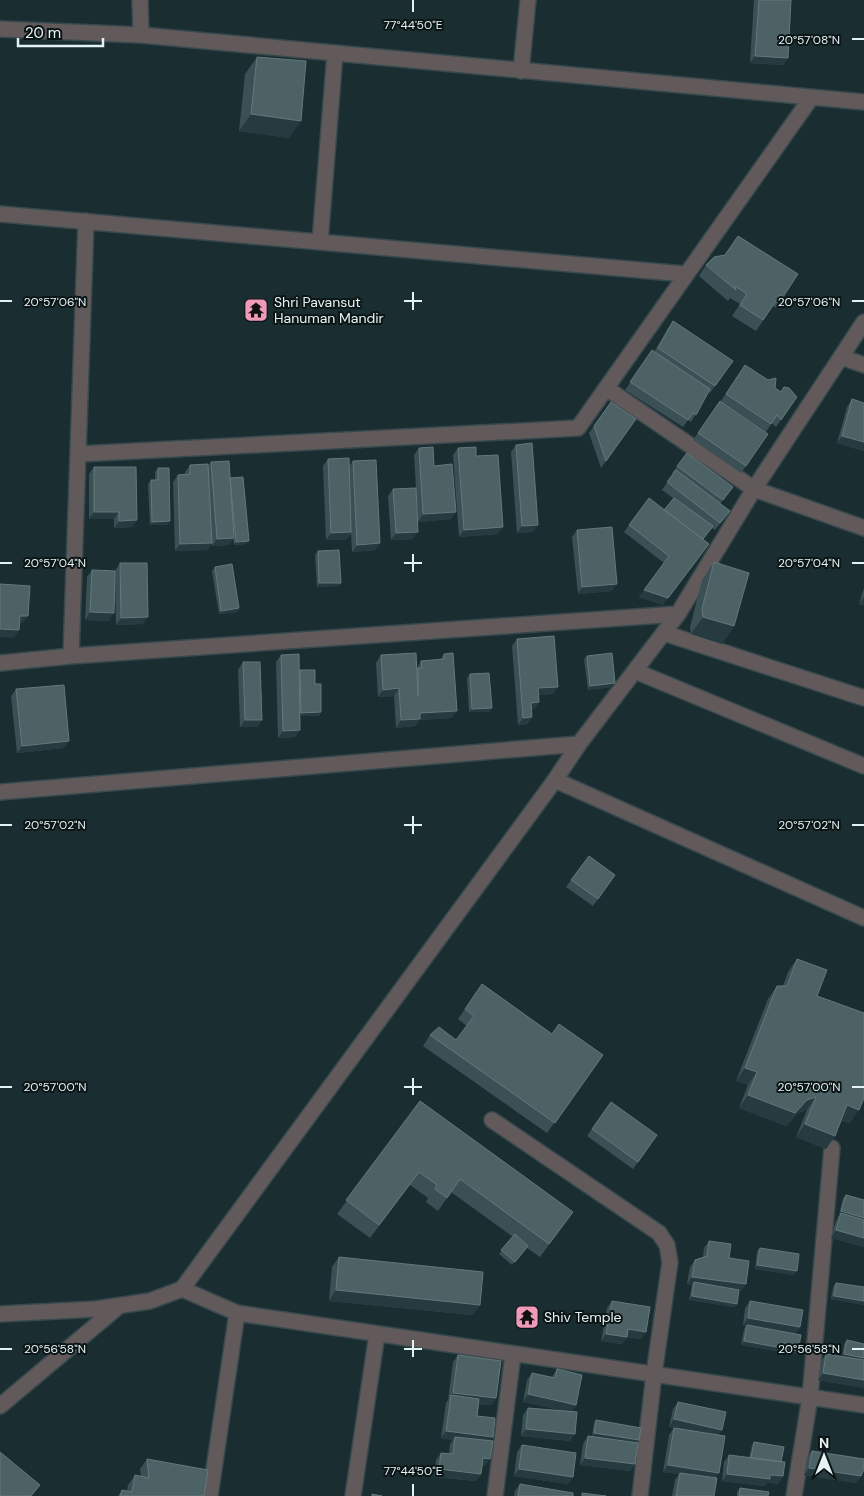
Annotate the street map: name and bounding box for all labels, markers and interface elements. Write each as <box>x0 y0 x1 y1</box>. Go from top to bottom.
scale bar <box>18 15 102 47</box>
text: 77°44'50"E <box>384 17 443 33</box>
text: 20 m <box>25 23 61 43</box>
text: 20°57'08"N <box>778 32 840 48</box>
place label: Shri Pavansut Hanuman Mandir <box>274 293 384 327</box>
text: 20°57'06"N <box>24 294 86 310</box>
text: 20°57'06"N <box>778 294 840 310</box>
temple icon: Shri Pavansut Hanuman Mandir <box>243 297 269 323</box>
text: 20°57'04"N <box>24 555 86 571</box>
text: 20°57'04"N <box>778 555 840 571</box>
text: 20°57'02"N <box>24 817 86 833</box>
text: 20°57'02"N <box>778 817 840 833</box>
text: 20°57'00"N <box>23 1079 87 1095</box>
text: 20°57'00"N <box>777 1079 841 1095</box>
temple icon: Shiv Temple <box>514 1304 540 1330</box>
place label: Shiv Temple <box>544 1308 622 1326</box>
text: 20°56'58"N <box>24 1341 86 1357</box>
text: 20°56'58"N <box>778 1341 840 1357</box>
north arrow <box>799 1431 849 1481</box>
text: N <box>819 1434 829 1452</box>
text: 77°44'50"E <box>384 1463 443 1479</box>

